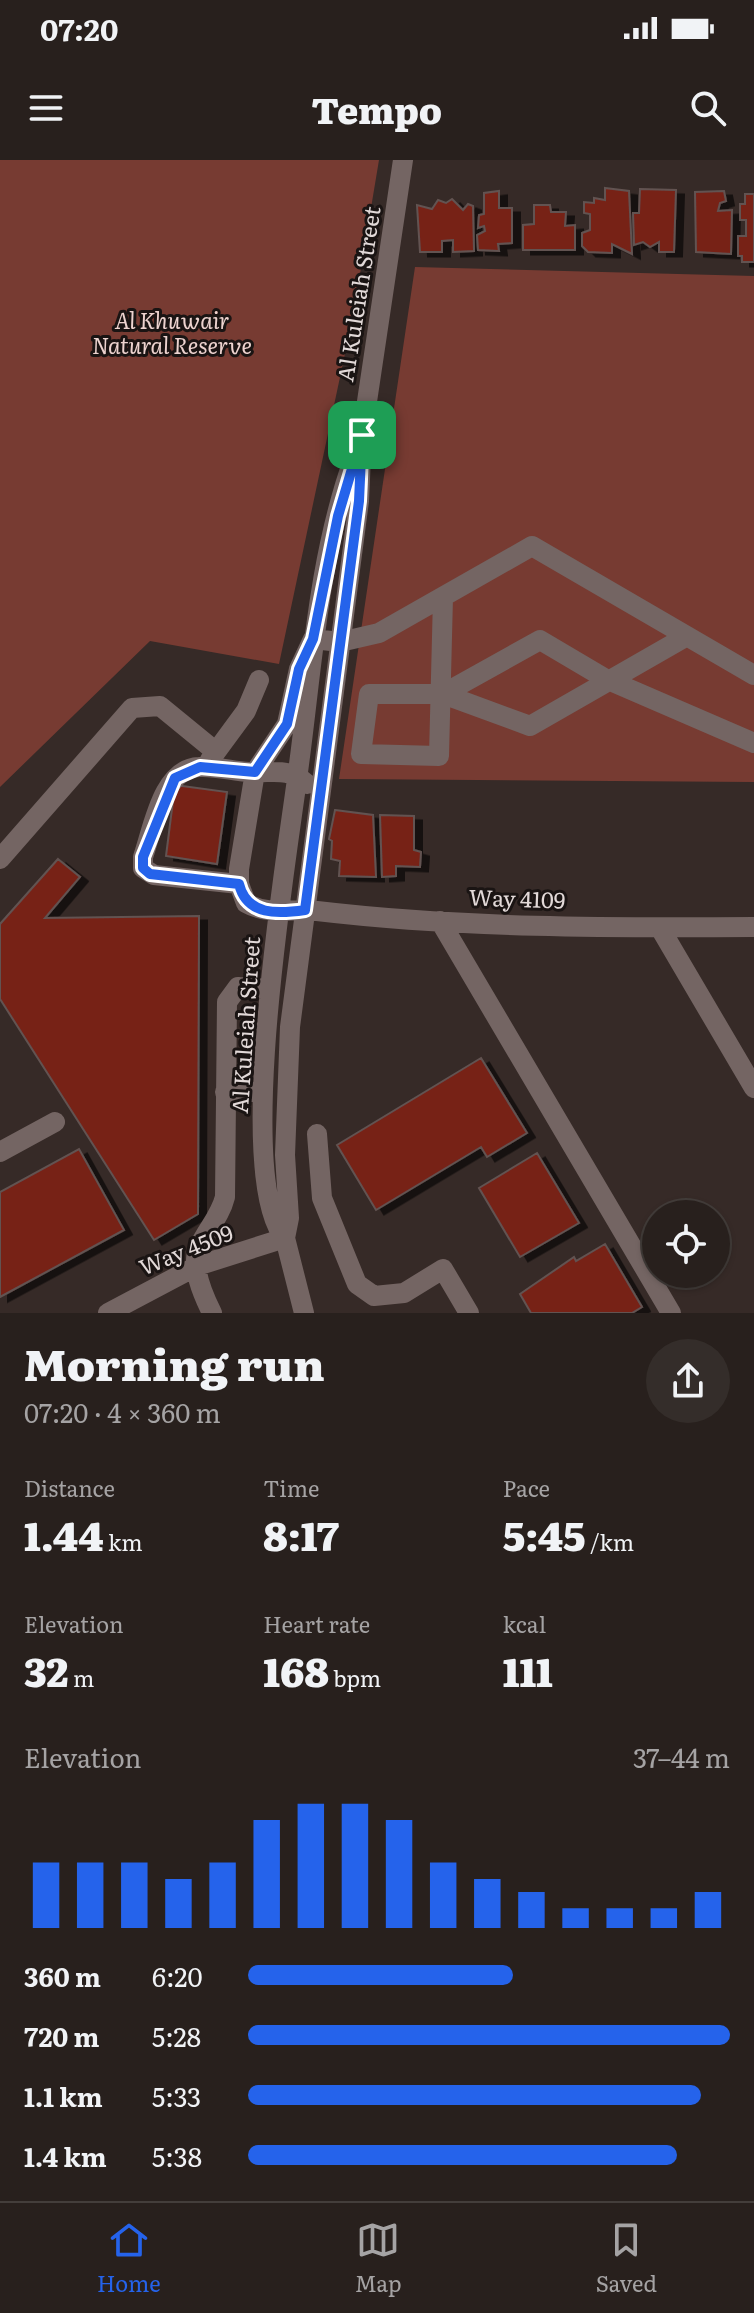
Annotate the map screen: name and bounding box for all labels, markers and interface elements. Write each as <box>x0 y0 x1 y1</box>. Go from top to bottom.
text: 07:20 <box>40 6 118 50</box>
text: Tempo <box>312 82 442 135</box>
icon: menu <box>24 86 68 130</box>
icon: search <box>686 86 730 130</box>
street label: Al Kuleiah Street <box>327 204 388 384</box>
park label: Al Khuwair Natural Reserve <box>92 303 252 361</box>
pin <box>328 401 396 469</box>
icon: arrive <box>340 413 384 457</box>
street label: Way 4109 <box>468 879 566 916</box>
street label: Al Kuleiah Street <box>222 935 267 1114</box>
map controls <box>642 1200 730 1288</box>
button: locate <box>642 1200 730 1288</box>
street label: Way 4509 <box>133 1215 237 1282</box>
text: Morning run <box>24 1329 325 1395</box>
button: share <box>646 1339 730 1423</box>
text: 07:20 · 4 × 360 m <box>24 1392 221 1431</box>
text: Distance <box>24 1471 115 1504</box>
text: Time <box>263 1471 319 1504</box>
text: Pace <box>503 1471 550 1504</box>
text: 1.44 <box>24 1504 103 1563</box>
text: 8:17 <box>263 1504 339 1563</box>
text: 5:45 <box>503 1504 586 1563</box>
text: km <box>103 1525 143 1558</box>
text: /km <box>586 1525 634 1558</box>
text: Elevation <box>24 1607 123 1640</box>
text: Heart rate <box>263 1607 370 1640</box>
text: kcal <box>503 1607 546 1640</box>
text: 32 <box>24 1640 68 1699</box>
text: 168 <box>263 1640 329 1699</box>
text: 111 <box>503 1640 553 1699</box>
text: m <box>68 1661 94 1694</box>
text: bpm <box>329 1661 381 1694</box>
text: Elevation <box>24 1737 142 1776</box>
text: 37–44 m <box>633 1737 730 1776</box>
text: 360 m <box>24 1956 101 1995</box>
text: 6:20 <box>152 1956 203 1995</box>
text: 720 m <box>24 2016 99 2055</box>
text: 5:28 <box>152 2016 201 2055</box>
text: 1.1 km <box>24 2076 103 2115</box>
text: 5:33 <box>152 2076 201 2115</box>
text: 1.4 km <box>24 2136 107 2175</box>
text: 5:38 <box>152 2136 202 2175</box>
tab: Home <box>97 2218 161 2299</box>
tab: Map <box>355 2218 402 2299</box>
tab: Saved <box>596 2218 657 2299</box>

